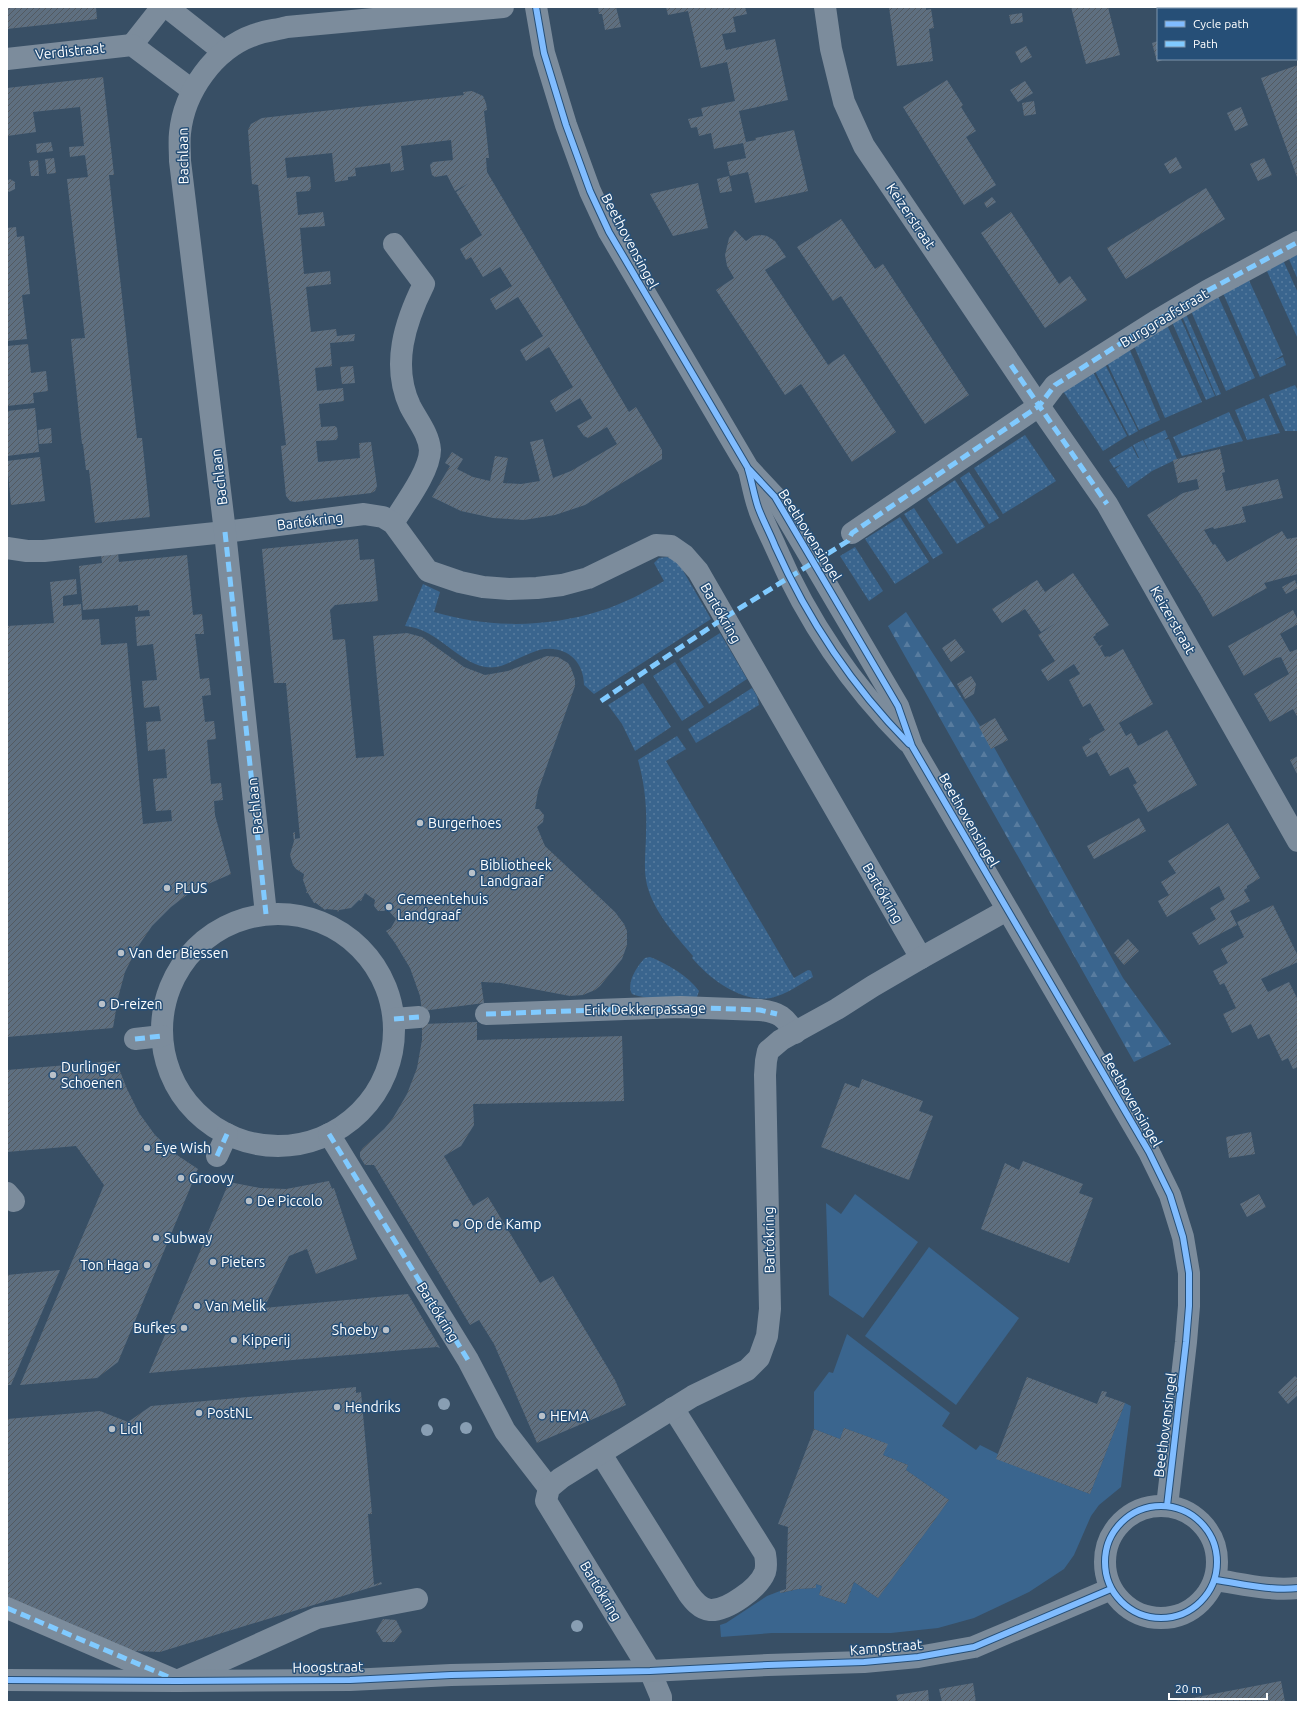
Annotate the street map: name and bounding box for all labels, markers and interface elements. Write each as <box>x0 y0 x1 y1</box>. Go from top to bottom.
legend <box>1157 8 1297 60</box>
text: Cycle path <box>1193 17 1249 30</box>
text: Path <box>1193 37 1218 50</box>
street label: Verdistraat <box>34 39 106 63</box>
street label: Bachlaan <box>175 128 191 184</box>
street label: Keizerstraat <box>883 180 939 252</box>
street label: Beethovensingel <box>598 191 662 292</box>
street label: Burggraafstraat <box>1117 285 1211 351</box>
street label: Bachlaan <box>208 448 230 506</box>
street label: Beethovensingel <box>775 486 845 584</box>
street label: Bartókring <box>276 509 344 533</box>
street label: Bartókring <box>697 580 745 646</box>
street label: Keizerstraat <box>1147 583 1199 657</box>
street label: Beethovensingel <box>936 770 1002 870</box>
street label: Bachlaan <box>244 777 266 835</box>
place label: Burgerhoes <box>428 815 501 831</box>
marker: Burgerhoes <box>415 818 425 828</box>
place label: Bibliotheek Landgraaf <box>480 857 552 889</box>
street label: Bartókring <box>859 860 907 926</box>
marker: Bibliotheek Landgraaf <box>467 868 477 878</box>
place label: PLUS <box>175 880 207 896</box>
marker: PLUS <box>162 883 172 893</box>
place label: Gemeentehuis Landgraaf <box>397 891 488 923</box>
marker: Gemeentehuis Landgraaf <box>384 902 394 912</box>
place label: Van der Biessen <box>129 945 228 961</box>
marker: Van der Biessen <box>116 948 126 958</box>
place label: D-reizen <box>110 996 162 1012</box>
marker: D-reizen <box>97 999 107 1009</box>
street label: Erik Dekkerpassage <box>584 1000 706 1018</box>
street label: Beethovensingel <box>1099 1050 1165 1150</box>
place label: Durlinger Schoenen <box>61 1059 122 1091</box>
marker: Durlinger Schoenen <box>48 1070 58 1080</box>
place label: Eye Wish <box>155 1140 211 1156</box>
marker: Eye Wish <box>142 1143 152 1153</box>
place label: Groovy <box>189 1170 234 1186</box>
marker: Groovy <box>176 1173 186 1183</box>
place label: De Piccolo <box>257 1193 323 1209</box>
marker: De Piccolo <box>244 1196 254 1206</box>
street label: Bartókring <box>760 1206 778 1274</box>
place label: Op de Kamp <box>464 1216 541 1232</box>
marker: Op de Kamp <box>451 1219 461 1229</box>
place label: Subway <box>164 1230 213 1246</box>
marker: Subway <box>151 1233 161 1243</box>
place label: Pieters <box>221 1254 265 1270</box>
place label: Ton Haga <box>80 1257 139 1273</box>
marker: Pieters <box>208 1257 218 1267</box>
marker: Ton Haga <box>142 1260 152 1270</box>
street label: Bartókring <box>413 1279 463 1345</box>
place label: Van Melik <box>205 1298 266 1314</box>
marker: Van Melik <box>192 1301 202 1311</box>
place label: Bufkes <box>133 1320 176 1336</box>
place label: Shoeby <box>332 1322 378 1338</box>
marker: Bufkes <box>179 1323 189 1333</box>
marker: Shoeby <box>381 1325 391 1335</box>
place label: Kipperij <box>242 1332 290 1348</box>
marker: Kipperij <box>229 1335 239 1345</box>
street label: Beethovensingel <box>1151 1371 1179 1478</box>
place label: Hendriks <box>345 1399 401 1415</box>
marker: Hendriks <box>332 1402 342 1412</box>
place label: PostNL <box>207 1405 252 1421</box>
marker: PostNL <box>194 1408 204 1418</box>
place label: HEMA <box>550 1408 589 1424</box>
marker: HEMA <box>537 1411 547 1421</box>
place label: Lidl <box>120 1421 143 1437</box>
marker: Lidl <box>107 1424 117 1434</box>
street label: Bartókring <box>577 1558 625 1624</box>
street label: Kampstraat <box>849 1636 923 1658</box>
street label: Hoogstraat <box>292 1658 364 1676</box>
scale bar <box>1169 1675 1267 1701</box>
text: 20 m <box>1175 1682 1202 1695</box>

